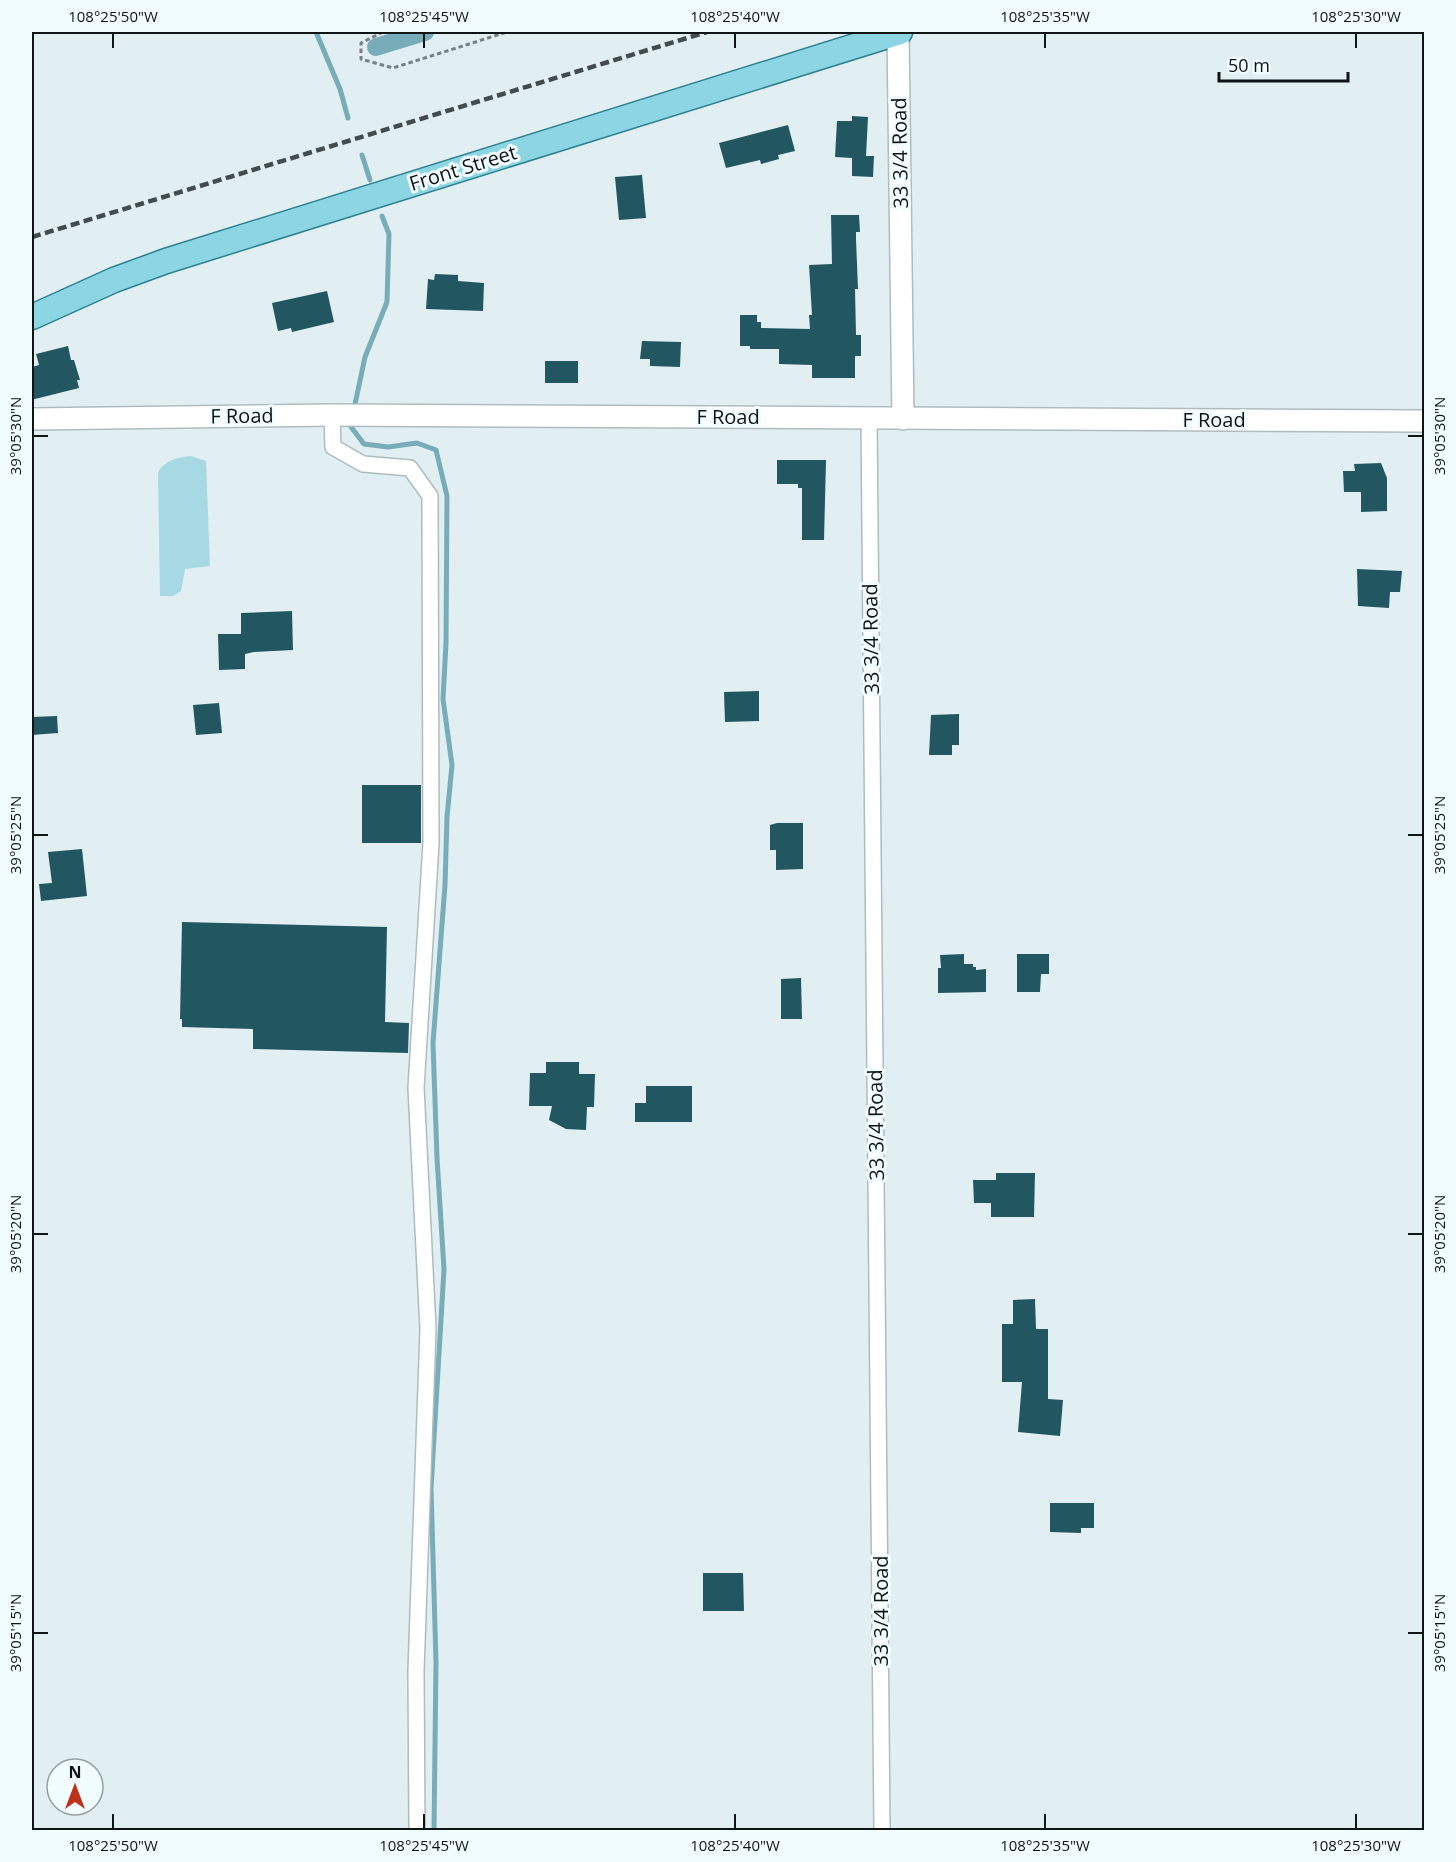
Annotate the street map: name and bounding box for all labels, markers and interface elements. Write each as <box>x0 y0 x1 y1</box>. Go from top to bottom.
text: 108°25'50"W <box>68 6 158 26</box>
text: 108°25'45"W <box>379 6 469 26</box>
text: 108°25'40"W <box>690 6 780 26</box>
text: 108°25'35"W <box>1000 6 1090 26</box>
text: 108°25'30"W <box>1311 6 1401 26</box>
scale bar <box>1219 45 1348 83</box>
text: 50 m <box>1228 53 1270 77</box>
street label: 33 3/4 Road <box>885 97 914 209</box>
street label: Front Street <box>406 138 520 197</box>
text: 39°05'30"N <box>5 397 25 475</box>
text: 39°05'30"N <box>1429 397 1449 475</box>
street label: F Road <box>210 401 274 430</box>
street label: F Road <box>696 403 760 430</box>
street label: F Road <box>1182 406 1246 433</box>
street label: 33 3/4 Road <box>856 583 885 695</box>
text: 39°05'25"N <box>5 796 25 874</box>
text: 39°05'25"N <box>1429 796 1449 874</box>
street label: 33 3/4 Road <box>861 1069 890 1181</box>
text: 39°05'20"N <box>5 1195 25 1273</box>
text: 39°05'20"N <box>1429 1195 1449 1273</box>
street label: 33 3/4 Road <box>867 1555 894 1667</box>
text: 39°05'15"N <box>5 1594 25 1672</box>
text: 39°05'15"N <box>1429 1594 1449 1672</box>
north arrow <box>45 1757 105 1817</box>
text: N <box>68 1761 82 1783</box>
text: 108°25'50"W <box>68 1835 158 1855</box>
text: 108°25'45"W <box>379 1835 469 1855</box>
text: 108°25'40"W <box>690 1835 780 1855</box>
text: 108°25'35"W <box>1000 1835 1090 1855</box>
text: 108°25'30"W <box>1311 1835 1401 1855</box>

